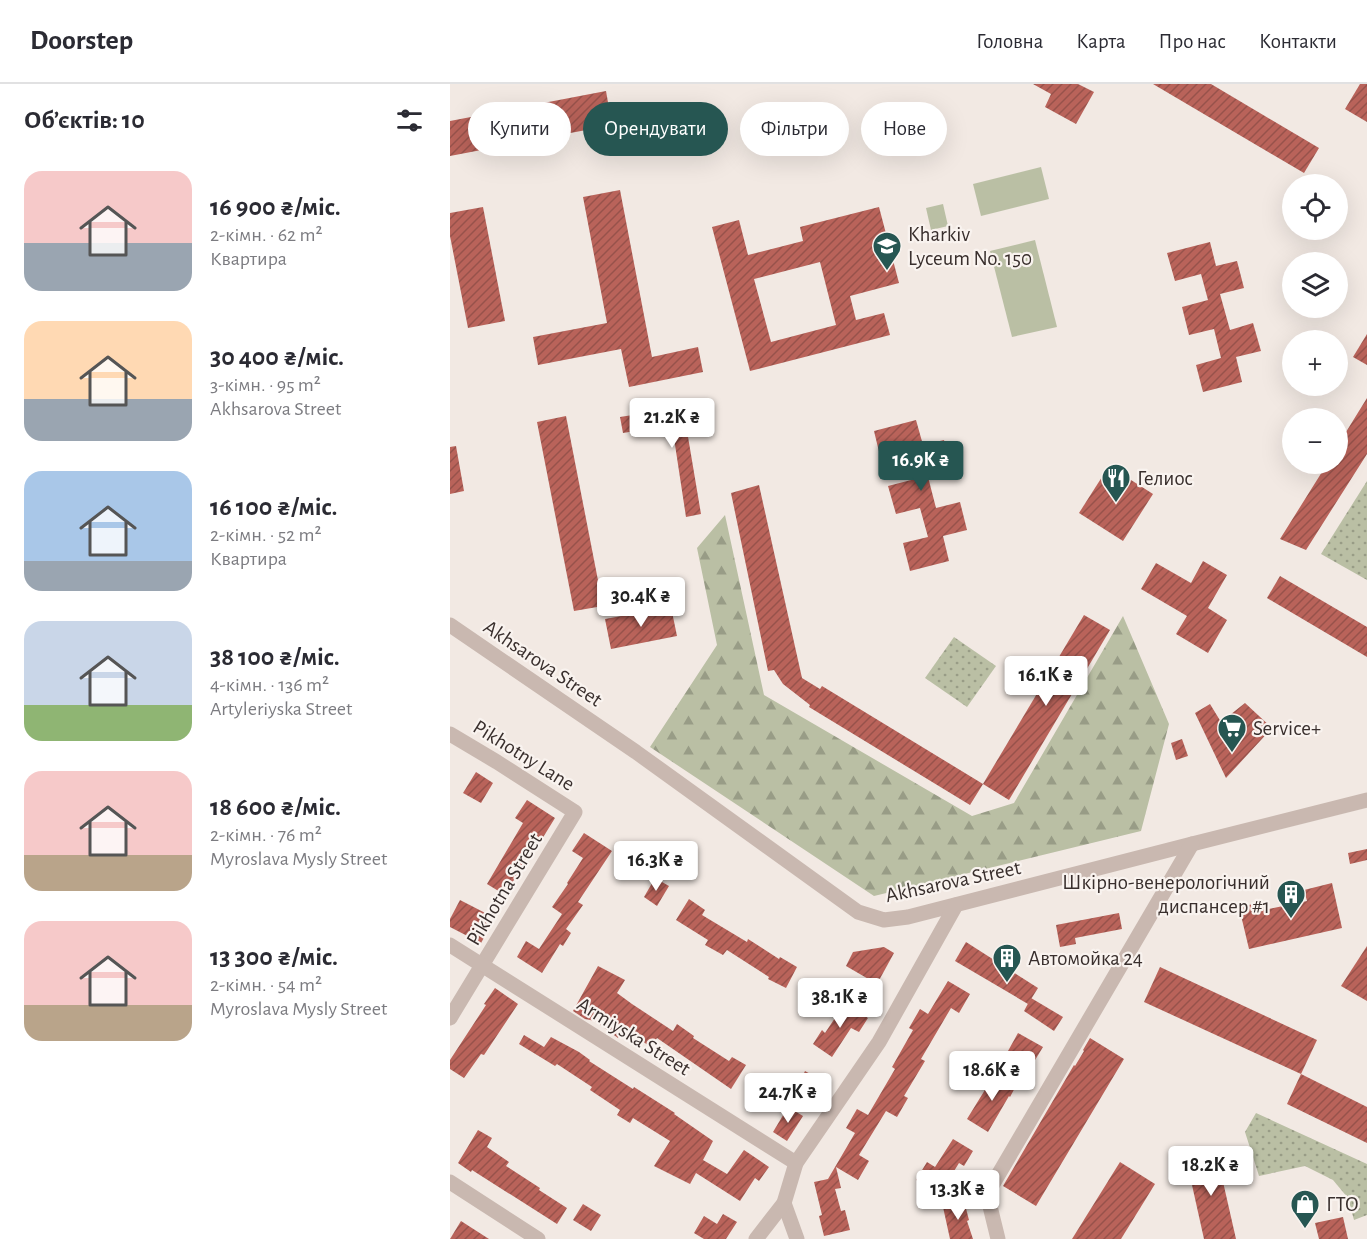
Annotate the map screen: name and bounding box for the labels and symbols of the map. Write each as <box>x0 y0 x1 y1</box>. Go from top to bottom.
place label: Kharkiv Lyceum No. 150 <box>908 224 1032 269</box>
school or university icon: Kharkiv Lyceum No. 150 <box>871 230 903 272</box>
pin: 21.2K ₴ <box>617 398 727 449</box>
pin: 16.9K ₴ <box>866 441 976 492</box>
restaurant icon: Гелиос <box>1100 462 1132 504</box>
place label: Гелиос <box>1137 468 1193 489</box>
pin: 30.4K ₴ <box>586 577 696 628</box>
street label: Akhsarova Street <box>480 616 606 711</box>
pin: 16.1K ₴ <box>991 656 1101 707</box>
supermarket icon: Service+ <box>1216 712 1248 754</box>
street label: Pikhotny Lane <box>469 716 578 795</box>
place label: Service+ <box>1253 718 1321 739</box>
street label: Pikhotna Street <box>463 829 546 949</box>
pin: 16.3K ₴ <box>601 841 711 892</box>
street label: Akhsarova Street <box>884 857 1023 906</box>
place label: Шкірно-венерологічний диспансер #1 <box>1062 872 1270 917</box>
building icon: Шкірно-венерологічний диспансер #1 <box>1275 878 1307 920</box>
building icon: Автомойка 24 <box>991 942 1023 984</box>
place label: Автомойка 24 <box>1028 948 1143 969</box>
pin: 38.1K ₴ <box>785 978 895 1029</box>
street label: Armiyska Street <box>573 993 694 1080</box>
pin: 18.6K ₴ <box>937 1051 1047 1102</box>
pin: 24.7K ₴ <box>733 1073 843 1124</box>
pin: 18.2K ₴ <box>1156 1146 1266 1197</box>
pin: 13.3K ₴ <box>903 1170 1013 1221</box>
shop icon: ГТО <box>1289 1188 1321 1230</box>
place label: ГТО <box>1326 1194 1359 1215</box>

